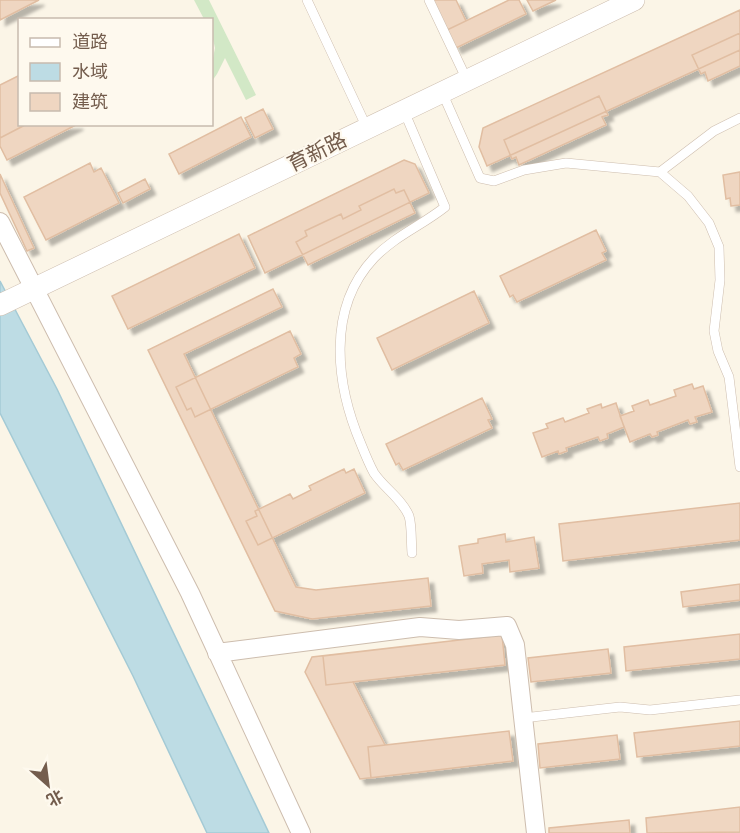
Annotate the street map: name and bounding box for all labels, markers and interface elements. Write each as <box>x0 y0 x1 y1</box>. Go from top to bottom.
legend <box>18 18 213 126</box>
text: 道路 <box>72 31 108 53</box>
text: 水域 <box>72 61 108 83</box>
text: 建筑 <box>72 91 108 113</box>
street label: 育新路 <box>283 127 351 177</box>
north arrow <box>18 755 78 815</box>
text: 北 <box>43 786 66 810</box>

